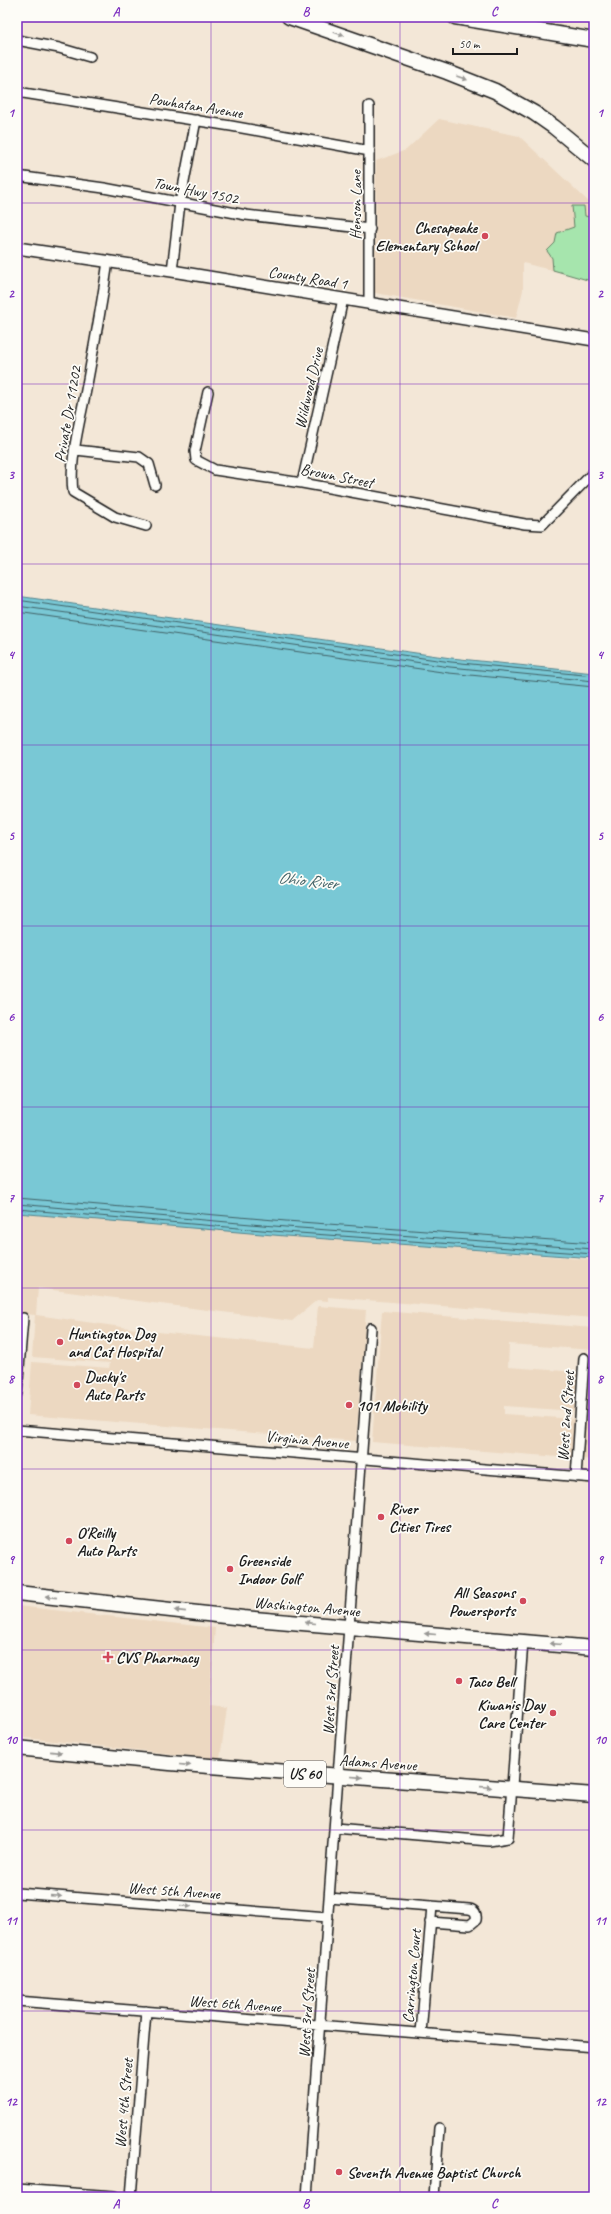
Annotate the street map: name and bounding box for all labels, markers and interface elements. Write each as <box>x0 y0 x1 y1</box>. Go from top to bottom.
text: A <box>113 4 121 20</box>
text: B <box>303 4 311 20</box>
text: C <box>491 4 499 20</box>
scale bar <box>453 30 517 56</box>
one-way arrow <box>334 31 346 37</box>
text: 50 m <box>459 36 481 52</box>
one-way arrow <box>456 75 468 81</box>
street label: Powhatan Avenue <box>148 89 246 124</box>
text: 1 <box>8 105 16 121</box>
text: 1 <box>597 105 605 121</box>
street label: Henson Lane <box>346 169 366 240</box>
street label: Town Hwy 1502 <box>152 173 242 209</box>
place label: Chesapeake Elementary School <box>375 218 480 256</box>
marker: Chesapeake Elementary School <box>480 231 490 241</box>
street label: County Road 1 <box>267 262 349 294</box>
text: 2 <box>8 286 15 302</box>
text: 2 <box>597 286 604 302</box>
street label: Wildwood Drive <box>290 344 328 431</box>
street label: Private Dr 11202 <box>50 363 87 464</box>
street label: Brown Street <box>299 459 377 493</box>
text: 3 <box>8 467 15 483</box>
text: 3 <box>597 467 604 483</box>
text: 4 <box>8 647 16 663</box>
text: 4 <box>597 647 605 663</box>
text: 5 <box>8 828 15 844</box>
text: 5 <box>597 828 604 844</box>
water label: Ohio River <box>277 867 341 894</box>
text: 6 <box>8 1009 15 1025</box>
text: 6 <box>597 1009 604 1025</box>
text: 7 <box>8 1190 15 1206</box>
text: 7 <box>597 1190 604 1206</box>
place label: Huntington Dog and Cat Hospital <box>68 1324 164 1362</box>
marker: Huntington Dog and Cat Hospital <box>55 1337 65 1347</box>
place label: Ducky's Auto Parts <box>85 1367 146 1405</box>
street label: West 2nd Street <box>553 1368 579 1462</box>
text: 8 <box>8 1371 16 1387</box>
text: 8 <box>597 1371 605 1387</box>
marker: Ducky's Auto Parts <box>72 1380 82 1390</box>
place label: 101 Mobility <box>357 1396 428 1416</box>
marker: 101 Mobility <box>344 1400 354 1410</box>
street label: Virginia Avenue <box>265 1426 351 1454</box>
place label: River Cities Tires <box>389 1499 452 1537</box>
marker: River Cities Tires <box>376 1512 386 1522</box>
place label: O'Reilly Auto Parts <box>77 1523 138 1561</box>
marker: O'Reilly Auto Parts <box>64 1536 74 1546</box>
place label: Greenside Indoor Golf <box>238 1551 305 1589</box>
text: 9 <box>8 1552 15 1568</box>
text: 9 <box>597 1552 604 1568</box>
marker: Greenside Indoor Golf <box>225 1564 235 1574</box>
place label: All Seasons Powersports <box>449 1583 517 1621</box>
street label: Washington Avenue <box>253 1592 362 1622</box>
one-way arrow <box>45 1594 57 1600</box>
marker: All Seasons Powersports <box>518 1596 528 1606</box>
one-way arrow <box>174 1608 186 1614</box>
one-way arrow <box>304 1620 316 1627</box>
one-way arrow <box>424 1630 436 1637</box>
one-way arrow <box>549 1641 561 1648</box>
street label: West 3rd Street <box>318 1643 344 1735</box>
place label: CVS Pharmacy <box>116 1648 200 1668</box>
marker: CVS Pharmacy <box>103 1652 113 1662</box>
place label: Taco Bell <box>467 1672 518 1692</box>
marker: Taco Bell <box>454 1676 464 1686</box>
place label: Kiwanis Day Care Center <box>477 1695 547 1733</box>
marker: Kiwanis Day Care Center <box>548 1708 558 1718</box>
text: 10 <box>5 1732 18 1748</box>
text: 10 <box>594 1732 607 1748</box>
one-way arrow <box>50 1748 62 1755</box>
street label: Adams Avenue <box>339 1750 419 1776</box>
one-way arrow <box>179 1761 191 1768</box>
road number: US 60 <box>284 1761 326 1787</box>
one-way arrow <box>351 1774 363 1781</box>
one-way arrow <box>480 1784 492 1791</box>
street label: West 5th Avenue <box>127 1878 222 1904</box>
one-way arrow <box>50 1893 62 1900</box>
one-way arrow <box>179 1903 192 1909</box>
text: 11 <box>5 1913 19 1929</box>
text: 11 <box>594 1913 608 1929</box>
street label: Carrington Court <box>398 1927 426 2024</box>
street label: West 3rd Street <box>294 1966 320 2058</box>
street label: West 6th Avenue <box>188 1991 283 2017</box>
street label: West 4th Street <box>110 2056 138 2149</box>
text: 12 <box>5 2094 18 2110</box>
text: 12 <box>594 2094 607 2110</box>
place label: Seventh Avenue Baptist Church <box>347 2163 521 2183</box>
marker: Seventh Avenue Baptist Church <box>334 2167 344 2177</box>
text: A <box>113 2196 121 2212</box>
text: B <box>303 2196 311 2212</box>
text: C <box>491 2196 499 2212</box>

